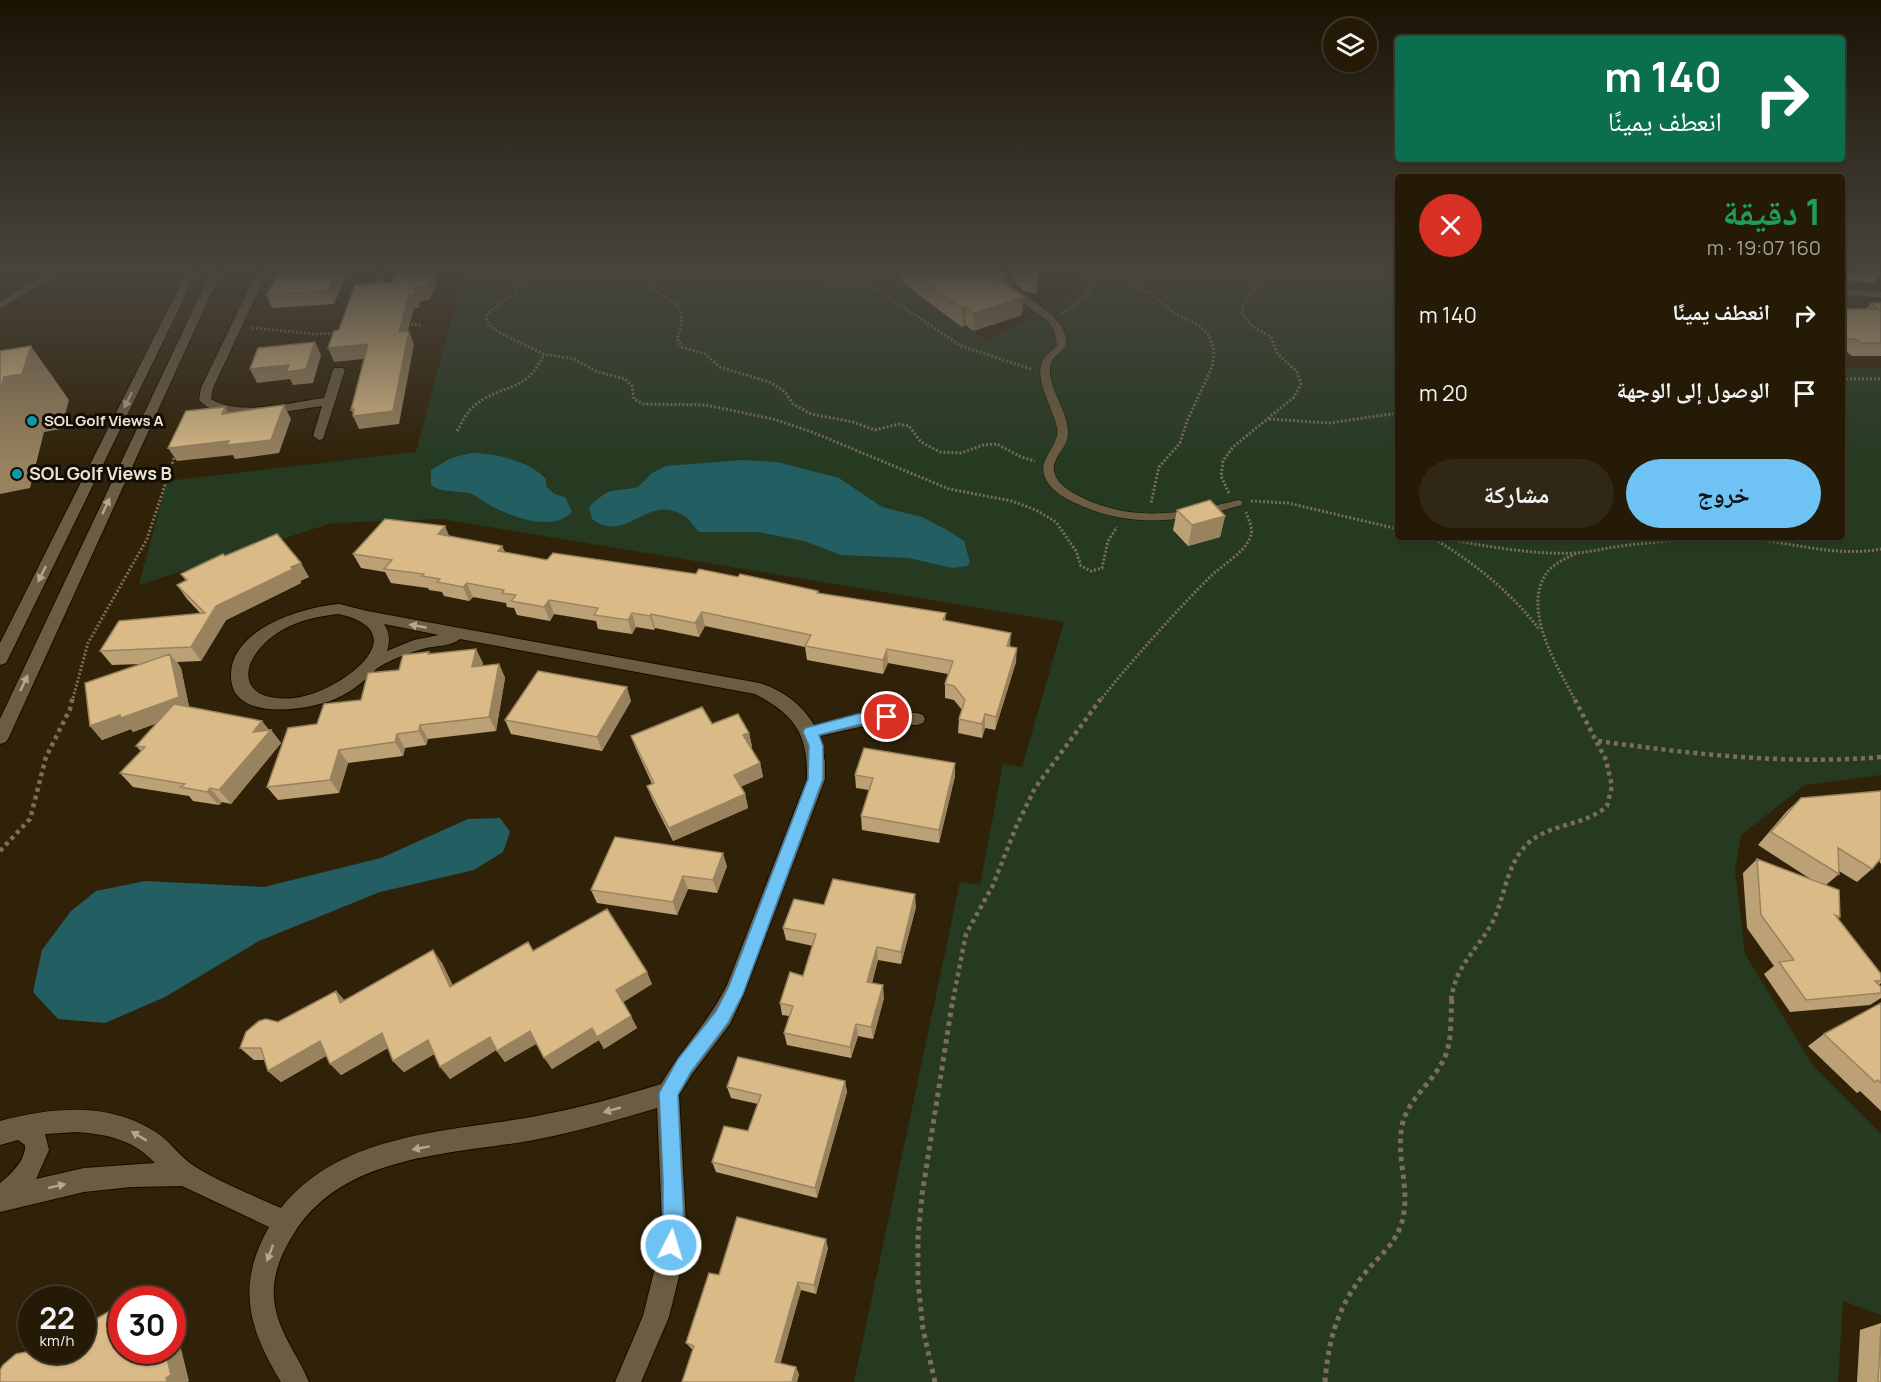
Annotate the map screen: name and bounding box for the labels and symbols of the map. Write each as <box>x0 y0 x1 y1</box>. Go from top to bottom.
one-way arrow <box>124 391 133 408</box>
place label: SOL Golf Views A <box>44 410 164 431</box>
marker: SOL Golf Views A <box>25 414 39 428</box>
place label: SOL Golf Views B <box>29 461 172 485</box>
marker: SOL Golf Views B <box>10 467 24 481</box>
one-way arrow <box>101 497 111 515</box>
one-way arrow <box>37 566 47 583</box>
one-way arrow <box>408 621 427 630</box>
one-way arrow <box>20 675 29 692</box>
pin <box>861 691 912 742</box>
one-way arrow <box>603 1106 621 1115</box>
one-way arrow <box>131 1130 147 1141</box>
one-way arrow <box>411 1143 430 1152</box>
one-way arrow <box>48 1181 67 1190</box>
position arrow <box>639 1213 703 1277</box>
one-way arrow <box>265 1244 275 1262</box>
speed limit sign: 30 <box>108 1286 186 1364</box>

